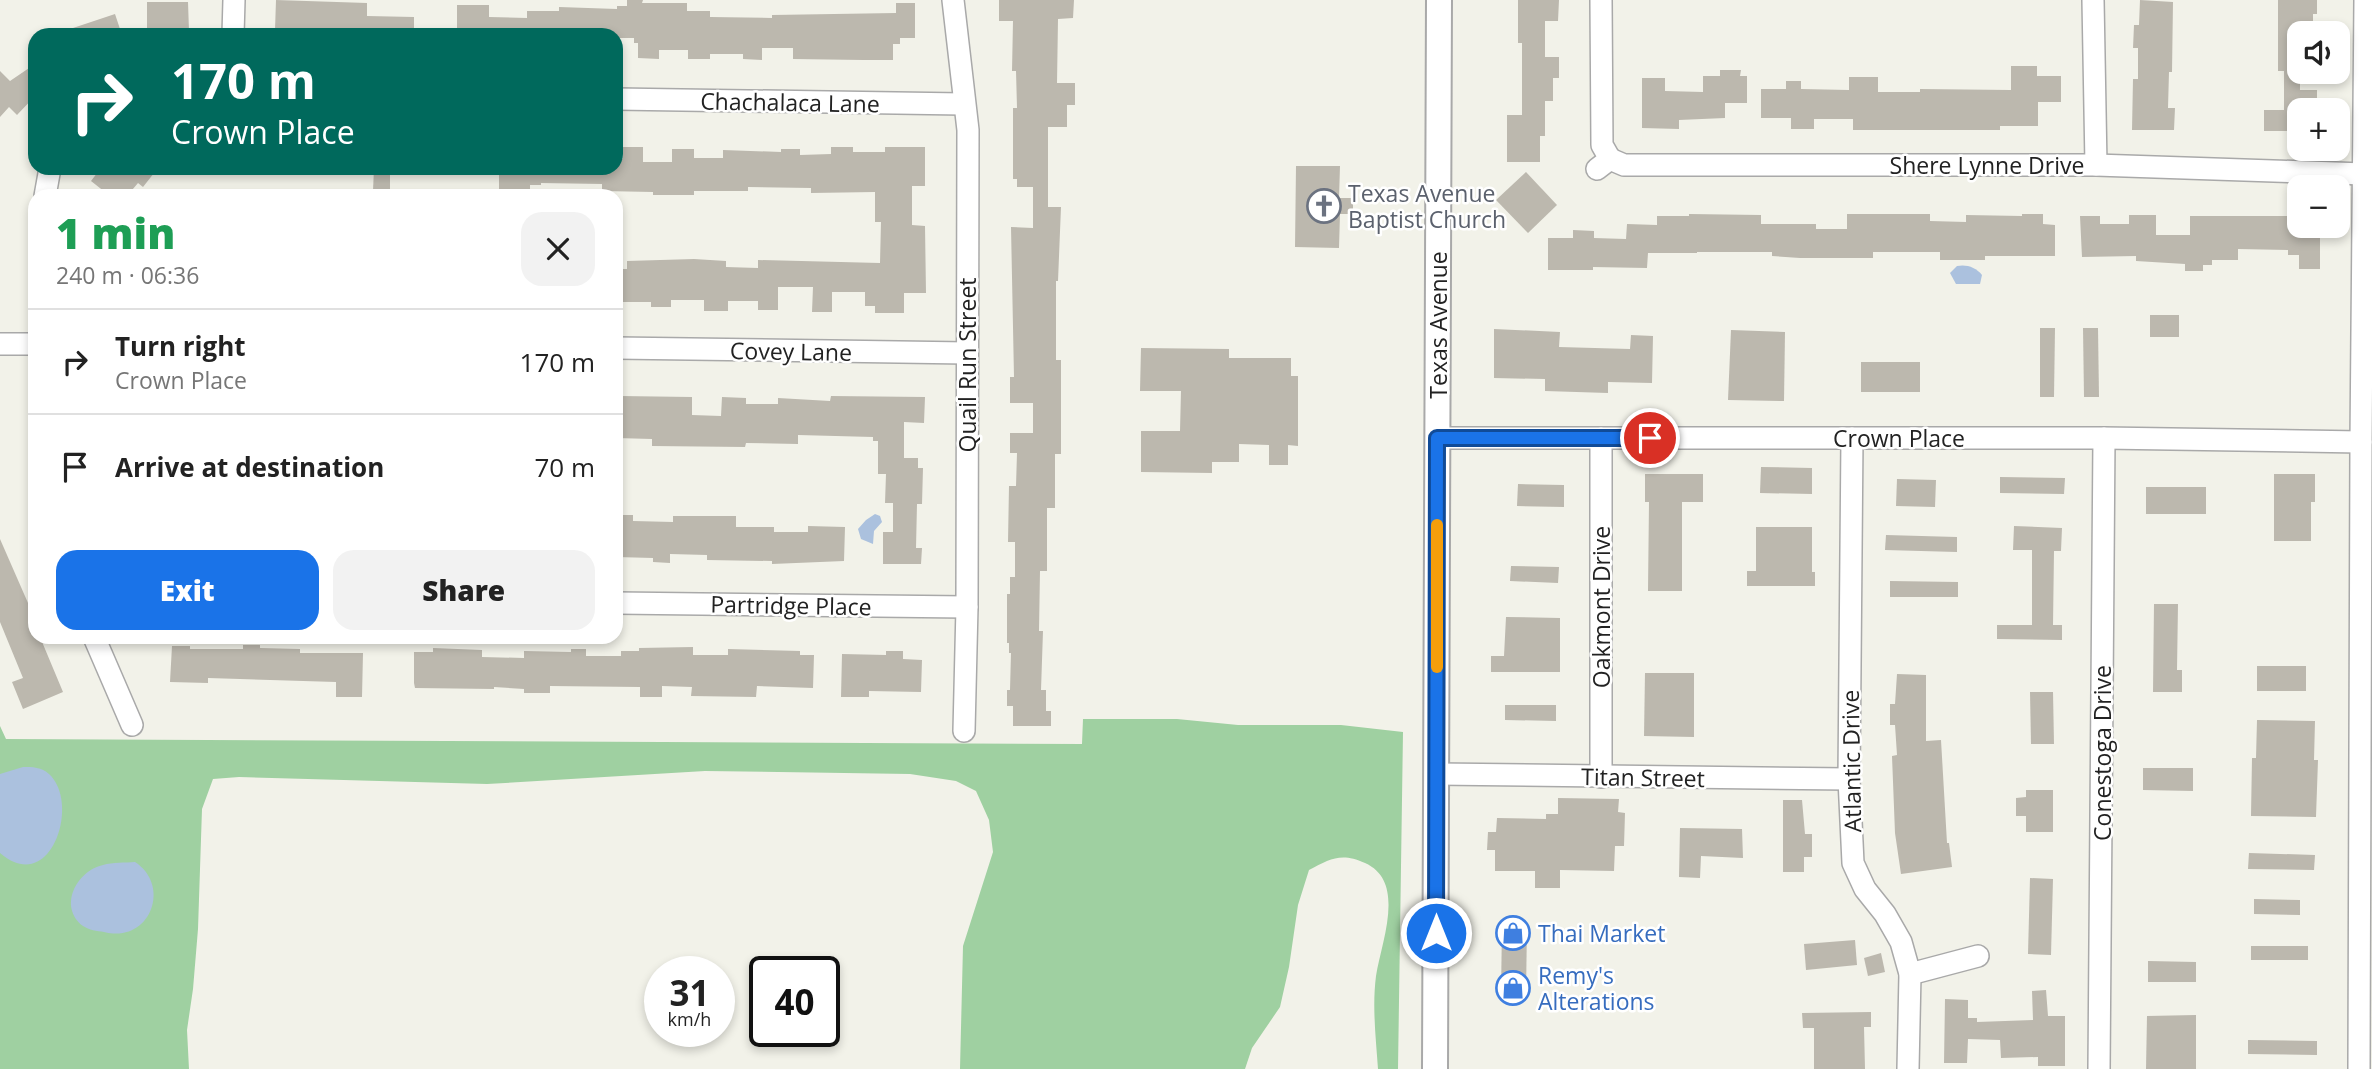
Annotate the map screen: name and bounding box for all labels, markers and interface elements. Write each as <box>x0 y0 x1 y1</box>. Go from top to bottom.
map controls <box>2287 21 2350 238</box>
button: sound <box>2287 21 2350 84</box>
text: 170 m <box>171 47 316 113</box>
icon: right <box>56 56 147 147</box>
street label: Chachalaca Lane <box>700 84 880 120</box>
button: + <box>2287 98 2350 161</box>
text: Crown Place <box>171 110 355 153</box>
street label: Shere Lynne Drive <box>1890 149 2084 181</box>
button: − <box>2287 175 2350 238</box>
place label: Texas Avenue Baptist Church <box>1348 177 1506 235</box>
church icon: Texas Avenue Baptist Church <box>1305 187 1343 225</box>
text: 1 min <box>56 204 175 261</box>
button: close <box>521 212 595 286</box>
street label: Texas Avenue <box>1422 251 1454 399</box>
text: 240 m · 06:36 <box>56 259 199 291</box>
street label: Quail Run Street <box>951 278 983 452</box>
text: Turn right <box>115 328 246 364</box>
street label: Covey Lane <box>730 334 852 368</box>
icon: right <box>56 343 94 381</box>
text: 170 m <box>520 344 595 380</box>
text: Crown Place <box>115 364 247 396</box>
pin <box>1620 408 1680 468</box>
icon: arrive <box>1631 419 1669 457</box>
street label: Crown Place <box>1833 422 1965 454</box>
icon: arrive <box>56 448 94 486</box>
text: Arrive at destination <box>115 449 384 485</box>
text: 70 m <box>534 449 595 485</box>
street label: Oakmont Drive <box>1585 526 1617 688</box>
button: Exit <box>56 550 319 630</box>
button: Share <box>333 550 595 630</box>
street label: Partridge Place <box>710 588 872 622</box>
street label: Conestoga Drive <box>2086 665 2118 841</box>
street label: Atlantic Drive <box>1834 689 1868 833</box>
street label: Titan Street <box>1581 760 1705 794</box>
position arrow <box>1399 896 1473 970</box>
shop icon: Thai Market <box>1494 914 1532 952</box>
place label: Thai Market <box>1538 917 1665 949</box>
speed limit sign: 40 <box>749 956 840 1047</box>
place label: Remy's Alterations <box>1538 959 1655 1017</box>
text: 31 <box>669 969 710 1016</box>
shop icon: Remy's Alterations <box>1494 969 1532 1007</box>
text: km/h <box>668 1007 711 1031</box>

